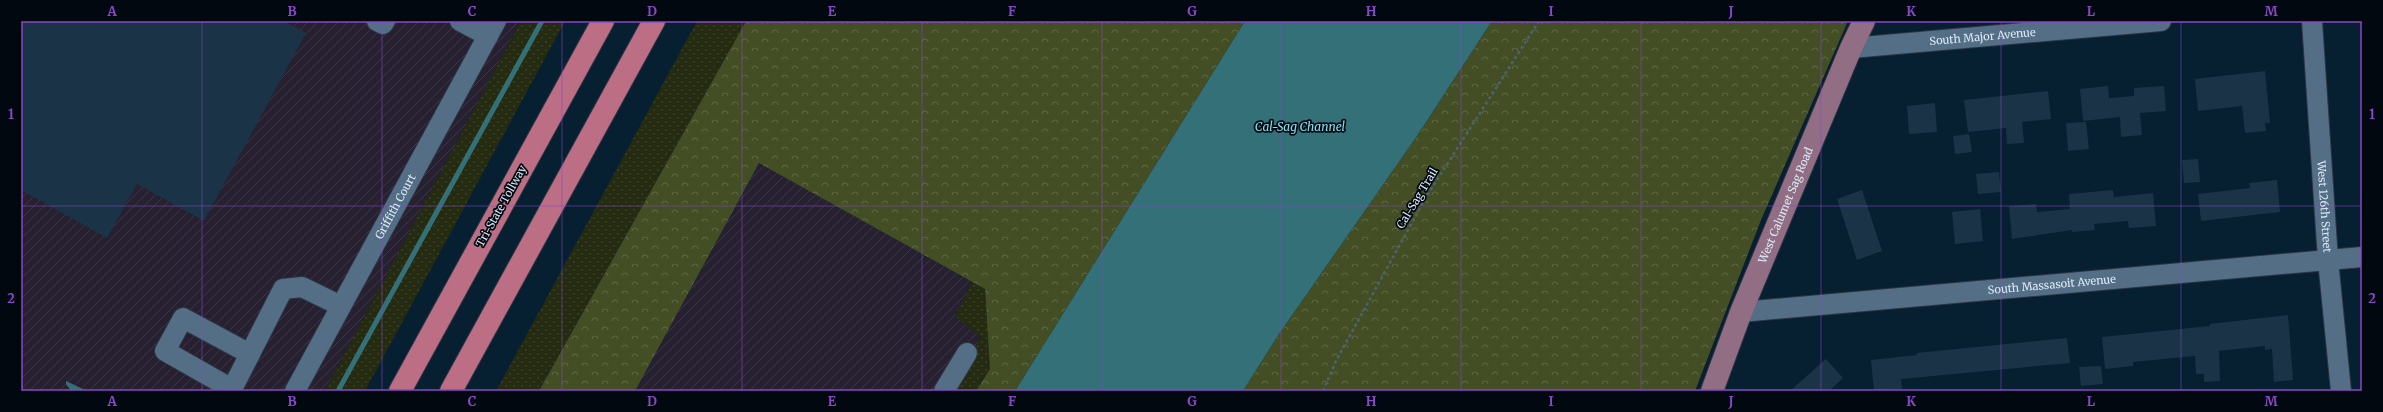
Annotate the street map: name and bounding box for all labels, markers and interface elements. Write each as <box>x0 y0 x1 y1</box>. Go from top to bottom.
text: A <box>106 3 117 20</box>
text: B <box>287 3 297 20</box>
text: C <box>468 3 477 20</box>
text: D <box>647 3 657 20</box>
text: E <box>828 3 837 20</box>
text: F <box>1008 3 1016 20</box>
text: G <box>1187 3 1197 20</box>
text: H <box>1366 3 1377 20</box>
text: I <box>1548 3 1554 20</box>
text: J <box>1727 3 1734 20</box>
text: K <box>1906 3 1916 20</box>
text: L <box>2087 3 2096 20</box>
text: M <box>2264 3 2278 20</box>
street label: South Major Avenue <box>1929 25 2036 48</box>
text: 1 <box>8 106 14 123</box>
text: 1 <box>2369 106 2375 123</box>
water label: Cal-Sag Channel <box>1255 119 1346 134</box>
street label: West Calumet Sag Road <box>1755 145 1816 266</box>
street label: West 126th Street <box>2314 159 2335 254</box>
street label: Tri-State Tollway <box>473 162 530 249</box>
street label: Cal-Sag Trail <box>1393 165 1441 231</box>
street label: Griffith Court <box>372 171 419 241</box>
street label: South Massasoit Avenue <box>1987 272 2117 297</box>
text: 2 <box>7 290 15 307</box>
text: 2 <box>2368 290 2376 307</box>
text: A <box>106 393 117 410</box>
text: B <box>287 393 297 410</box>
text: C <box>468 393 477 410</box>
text: D <box>647 393 657 410</box>
text: E <box>828 393 837 410</box>
text: F <box>1008 393 1016 410</box>
text: G <box>1187 393 1197 410</box>
text: H <box>1366 393 1377 410</box>
text: I <box>1548 393 1554 410</box>
text: J <box>1727 393 1734 410</box>
text: K <box>1906 393 1916 410</box>
text: L <box>2087 393 2096 410</box>
text: M <box>2264 393 2278 410</box>

